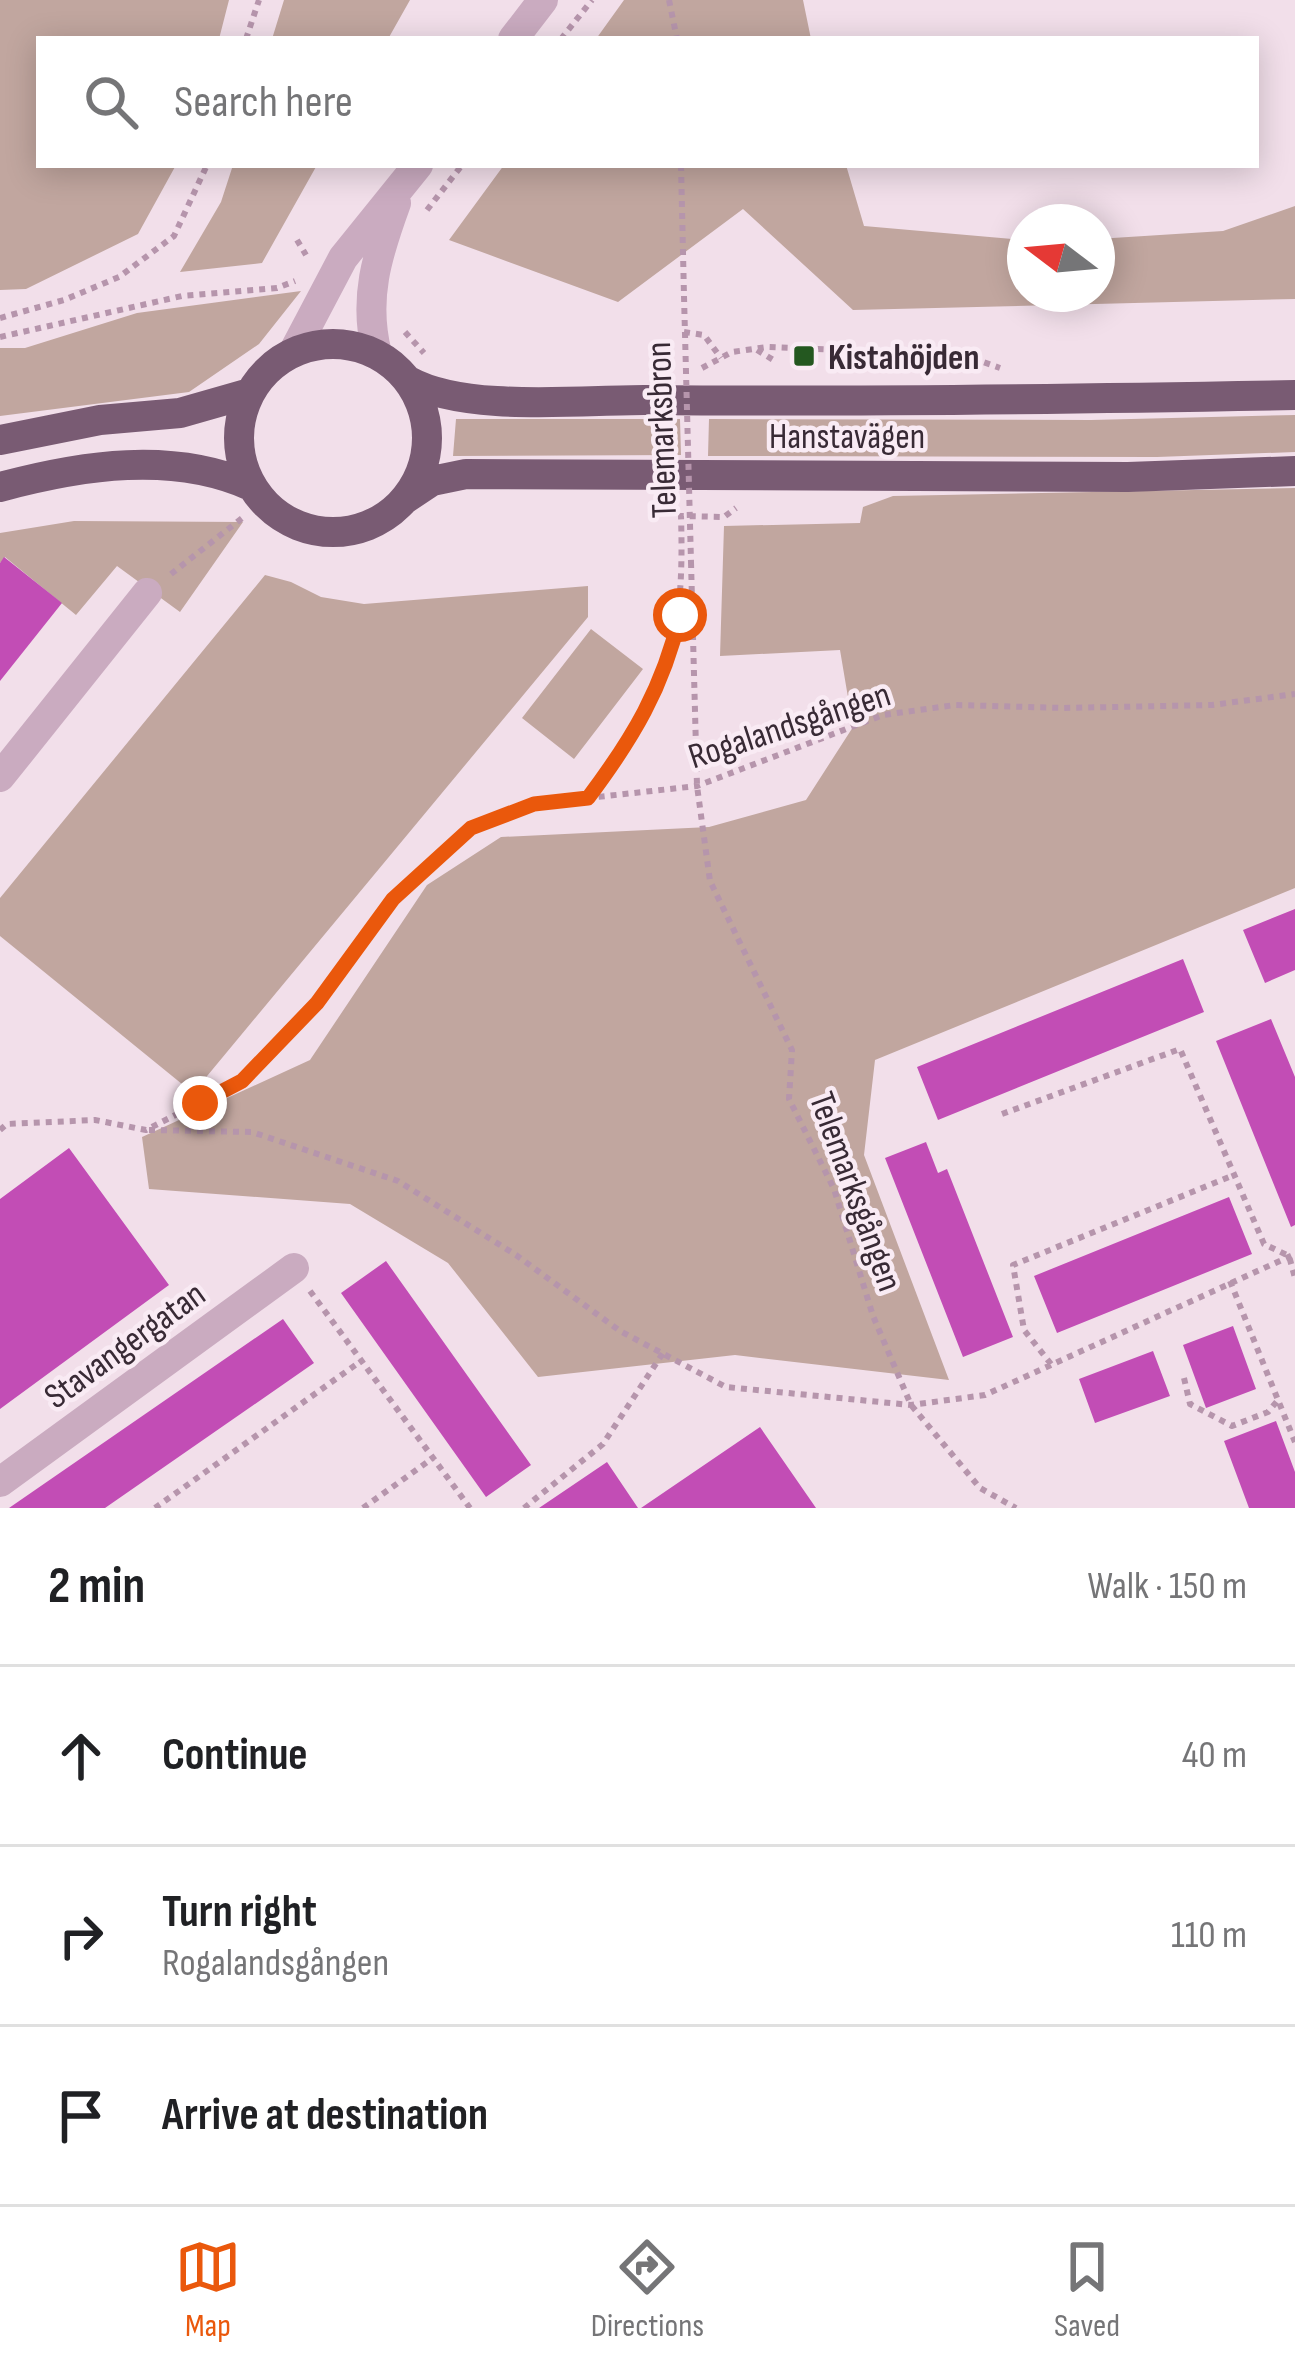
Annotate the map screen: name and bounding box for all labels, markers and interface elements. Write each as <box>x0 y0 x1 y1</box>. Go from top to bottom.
search box <box>36 36 1259 168</box>
icon: search <box>78 69 144 135</box>
text: Search here <box>174 75 353 130</box>
north arrow <box>1007 204 1115 312</box>
place label: Kistahöjden <box>828 337 979 380</box>
street label: Telemarksbron <box>638 341 687 519</box>
marker: Kistahöjden <box>791 343 817 369</box>
street label: Hanstavägen <box>769 416 925 459</box>
route start <box>653 588 707 642</box>
street label: Rogalandsgången <box>683 674 896 779</box>
route end <box>173 1076 227 1130</box>
street label: Telemarksgången <box>799 1087 910 1297</box>
street label: Stavangergatan <box>37 1273 214 1419</box>
text: 2 min <box>48 1556 145 1617</box>
text: Walk · 150 m <box>1087 1563 1247 1610</box>
icon: ahead <box>48 1723 114 1789</box>
text: Continue <box>162 1728 308 1783</box>
text: 40 m <box>1182 1732 1247 1779</box>
text: Turn right <box>162 1885 317 1940</box>
icon: right <box>48 1903 114 1969</box>
text: 110 m <box>1171 1912 1247 1959</box>
text: Rogalandsgången <box>162 1940 389 1987</box>
icon: arrive <box>48 2083 114 2149</box>
text: Arrive at destination <box>162 2088 488 2143</box>
tab: Map <box>175 2234 241 2346</box>
tab: Directions <box>591 2234 704 2346</box>
tab: Saved <box>1054 2234 1120 2346</box>

